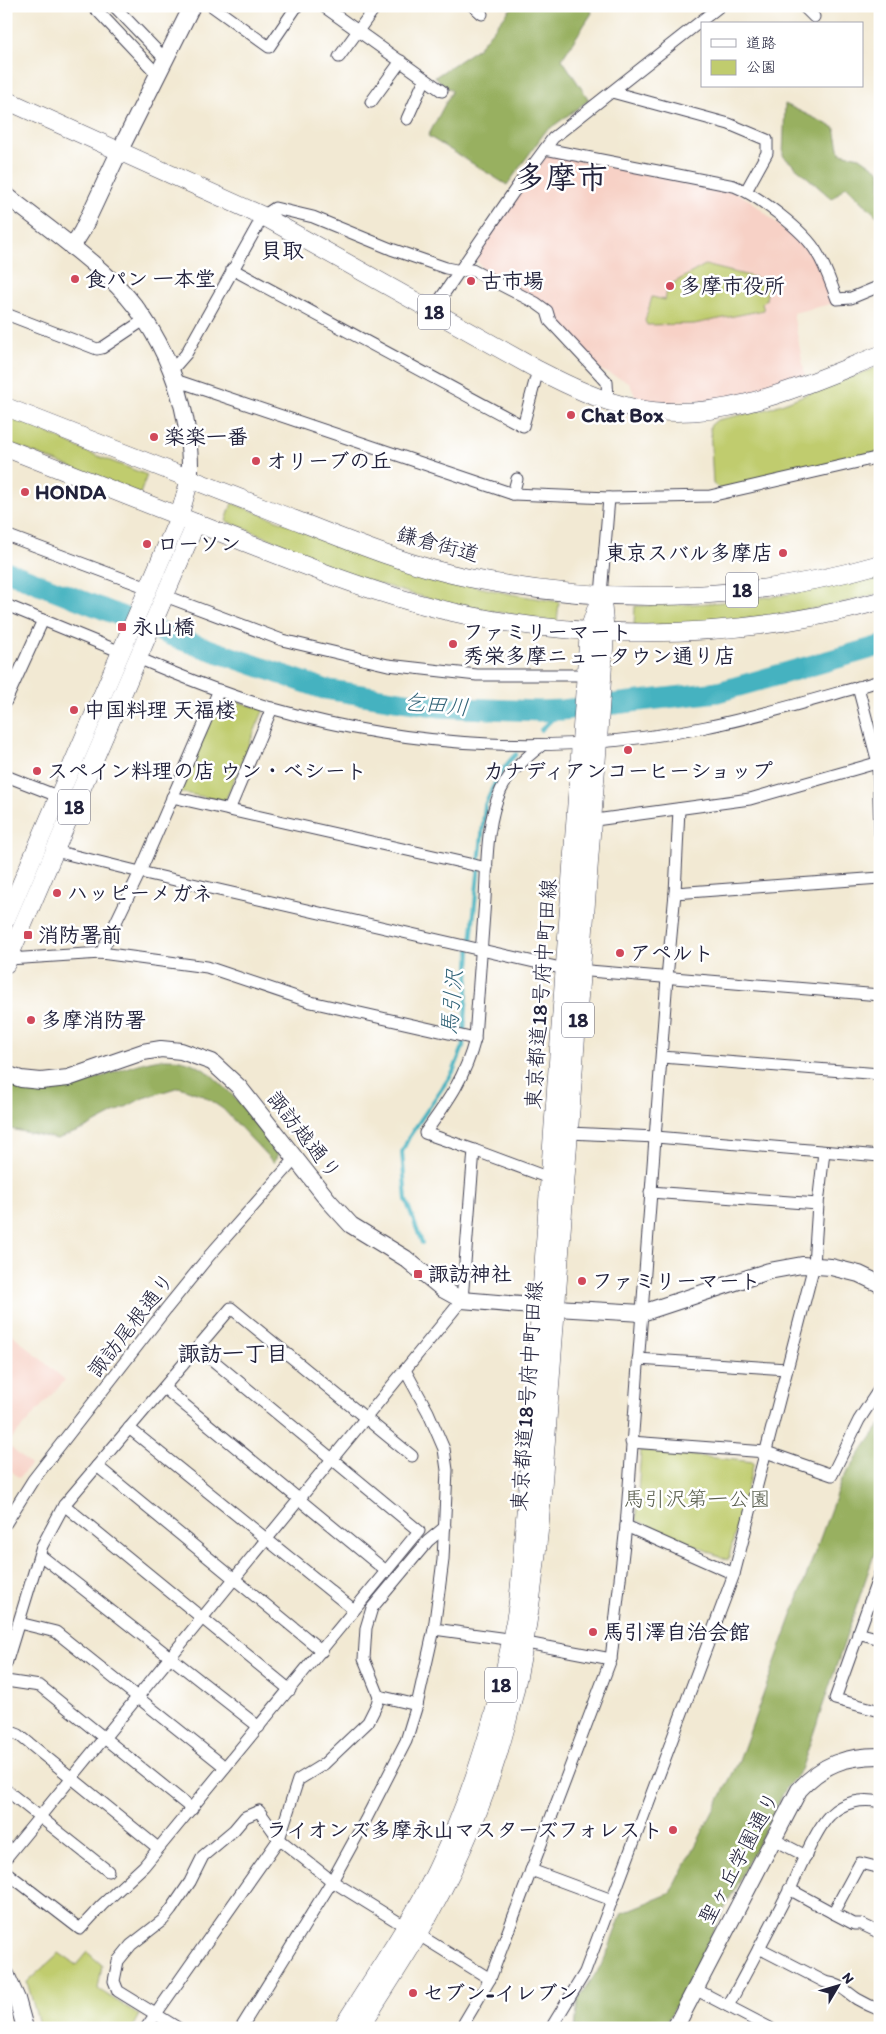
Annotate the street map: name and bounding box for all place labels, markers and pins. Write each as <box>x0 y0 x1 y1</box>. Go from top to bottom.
place label: 食パン 一本堂 <box>85 266 216 291</box>
place label: 古市場 <box>481 268 544 293</box>
marker: 食パン 一本堂 <box>69 273 81 285</box>
place label: 多摩市役所 <box>680 273 785 298</box>
marker: 古市場 <box>465 275 477 287</box>
marker: 多摩市役所 <box>664 280 676 292</box>
place label: Chat Box <box>581 402 664 427</box>
marker: Chat Box <box>565 409 577 421</box>
place label: 楽楽一番 <box>164 424 248 449</box>
marker: 楽楽一番 <box>148 431 160 443</box>
place label: オリーブの丘 <box>266 448 391 473</box>
marker: オリーブの丘 <box>250 455 262 467</box>
place label: HONDA <box>35 479 107 504</box>
marker: HONDA <box>19 486 31 498</box>
place label: ローソン <box>157 531 241 556</box>
marker: ローソン <box>141 538 153 550</box>
place label: 東京スバル多摩店 <box>605 540 773 565</box>
marker: 東京スバル多摩店 <box>777 547 789 559</box>
place label: 永山橋 <box>132 614 195 639</box>
place label: ファミリーマート 秀栄多摩ニュータウン通り店 <box>463 619 736 668</box>
marker: 永山橋 <box>116 621 128 633</box>
marker: ファミリーマート 秀栄多摩ニュータウン通り店 <box>447 638 459 650</box>
place label: 中国料理 天福楼 <box>84 697 236 722</box>
marker: 中国料理 天福楼 <box>68 704 80 716</box>
marker: カナディアンコーヒーショップ <box>622 744 634 756</box>
place label: スペイン料理の店 ウン・ベシート <box>47 758 367 783</box>
place label: カナディアンコーヒーショップ <box>483 758 773 783</box>
marker: スペイン料理の店 ウン・ベシート <box>31 765 43 777</box>
place label: ハッピーメガネ <box>67 880 213 905</box>
marker: ハッピーメガネ <box>51 887 63 899</box>
place label: 消防署前 <box>38 922 122 947</box>
marker: 消防署前 <box>22 929 34 941</box>
place label: アペルト <box>630 940 714 965</box>
marker: アペルト <box>614 947 626 959</box>
place label: 多摩消防署 <box>41 1007 146 1032</box>
marker: 多摩消防署 <box>25 1014 37 1026</box>
place label: 諏訪神社 <box>428 1261 512 1286</box>
marker: 諏訪神社 <box>412 1268 424 1280</box>
place label: ファミリーマート <box>592 1268 761 1293</box>
marker: ファミリーマート <box>576 1275 588 1287</box>
place label: 馬引澤自治会館 <box>603 1619 750 1644</box>
marker: 馬引澤自治会館 <box>587 1626 599 1638</box>
place label: ライオンズ多摩永山マスターズフォレスト <box>266 1817 663 1842</box>
marker: ライオンズ多摩永山マスターズフォレスト <box>667 1824 679 1836</box>
place label: セブン-イレブン <box>423 1980 578 2005</box>
marker: セブン-イレブン <box>407 1987 419 1999</box>

